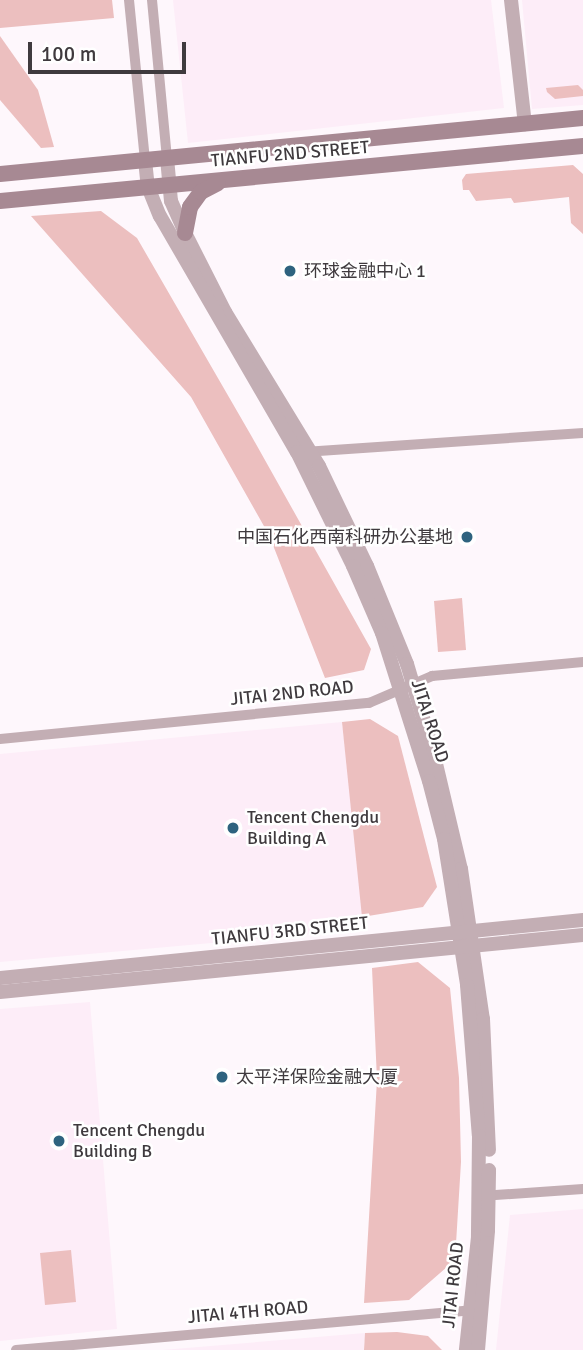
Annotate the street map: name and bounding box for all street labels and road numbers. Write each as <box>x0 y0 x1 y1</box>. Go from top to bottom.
street label: TIANFU 2ND STREET <box>210 136 370 172</box>
street label: JITAI 2ND ROAD <box>229 676 355 710</box>
street label: JITAI ROAD <box>406 677 454 765</box>
street label: TIANFU 3RD STREET <box>211 912 369 950</box>
street label: JITAI ROAD <box>438 1241 468 1329</box>
street label: JITAI 4TH ROAD <box>187 1296 309 1328</box>

